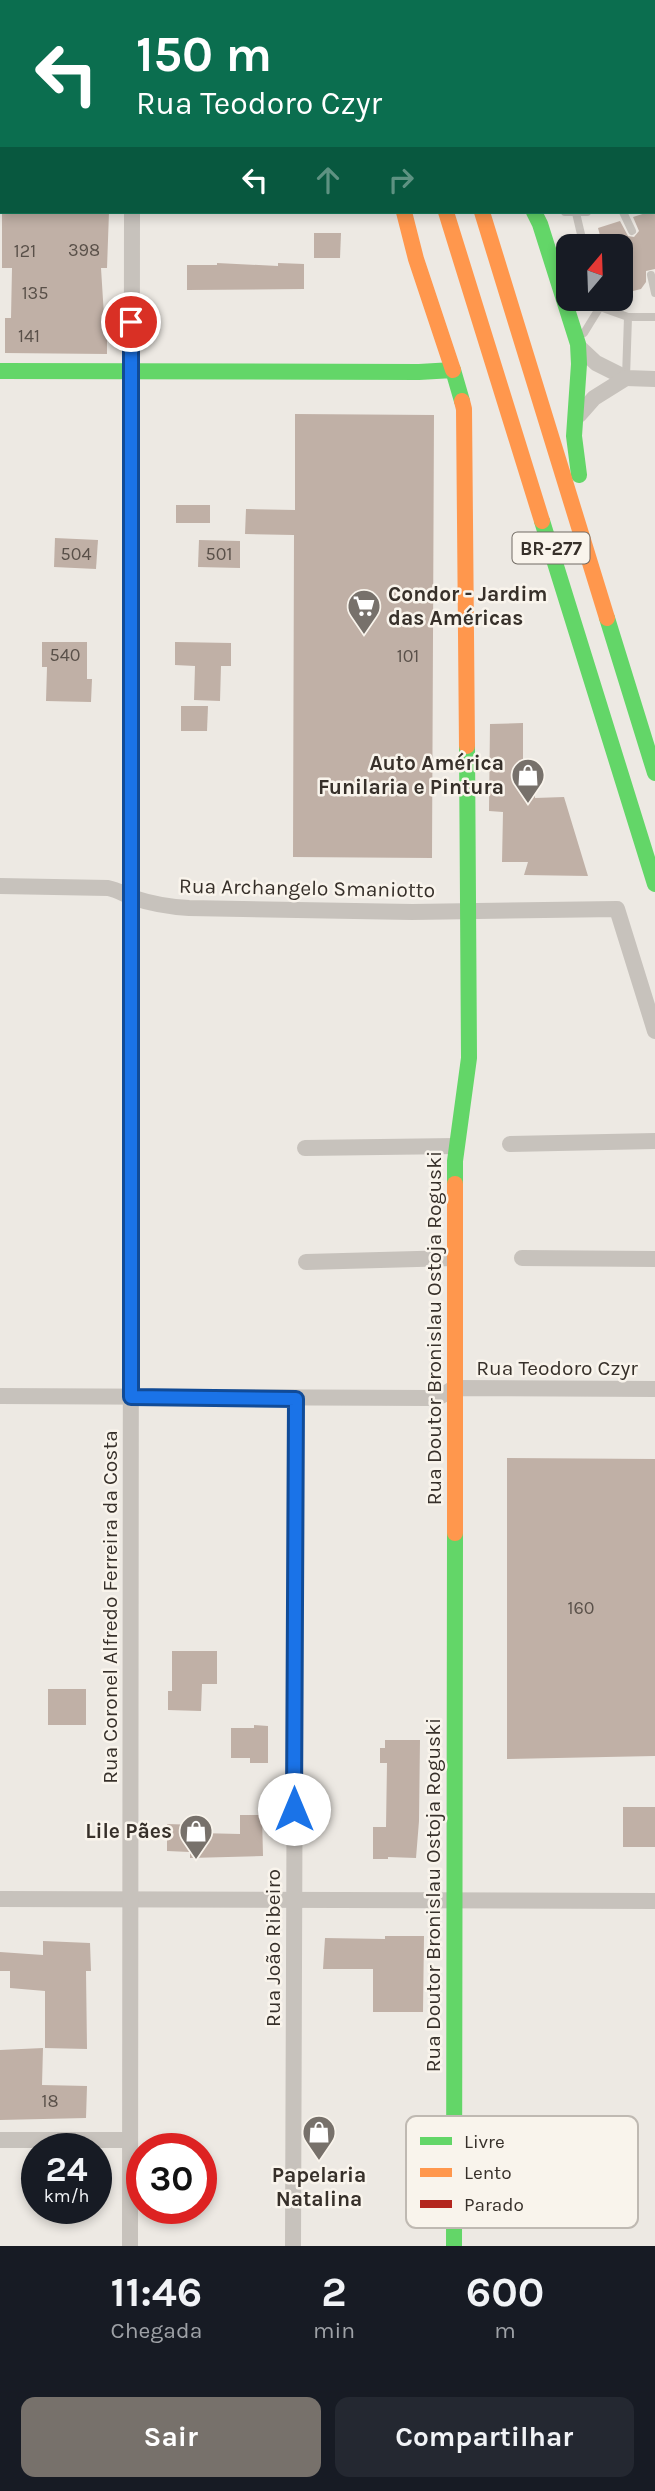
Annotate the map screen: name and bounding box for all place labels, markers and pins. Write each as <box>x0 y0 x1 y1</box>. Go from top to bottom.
pin <box>101 292 161 352</box>
place label: Condor - Jardim das Américas <box>388 582 547 630</box>
supermarket icon: Condor - Jardim das Américas <box>345 587 383 636</box>
place label: Auto América Funilaria e Pintura <box>318 751 504 799</box>
shop icon: Auto América Funilaria e Pintura <box>509 756 547 805</box>
shop icon: Lile Pães <box>177 1812 215 1861</box>
place label: Lile Pães <box>85 1819 172 1843</box>
shop icon: Papelaria Natalina <box>300 2113 338 2162</box>
place label: Papelaria Natalina <box>272 2163 366 2211</box>

